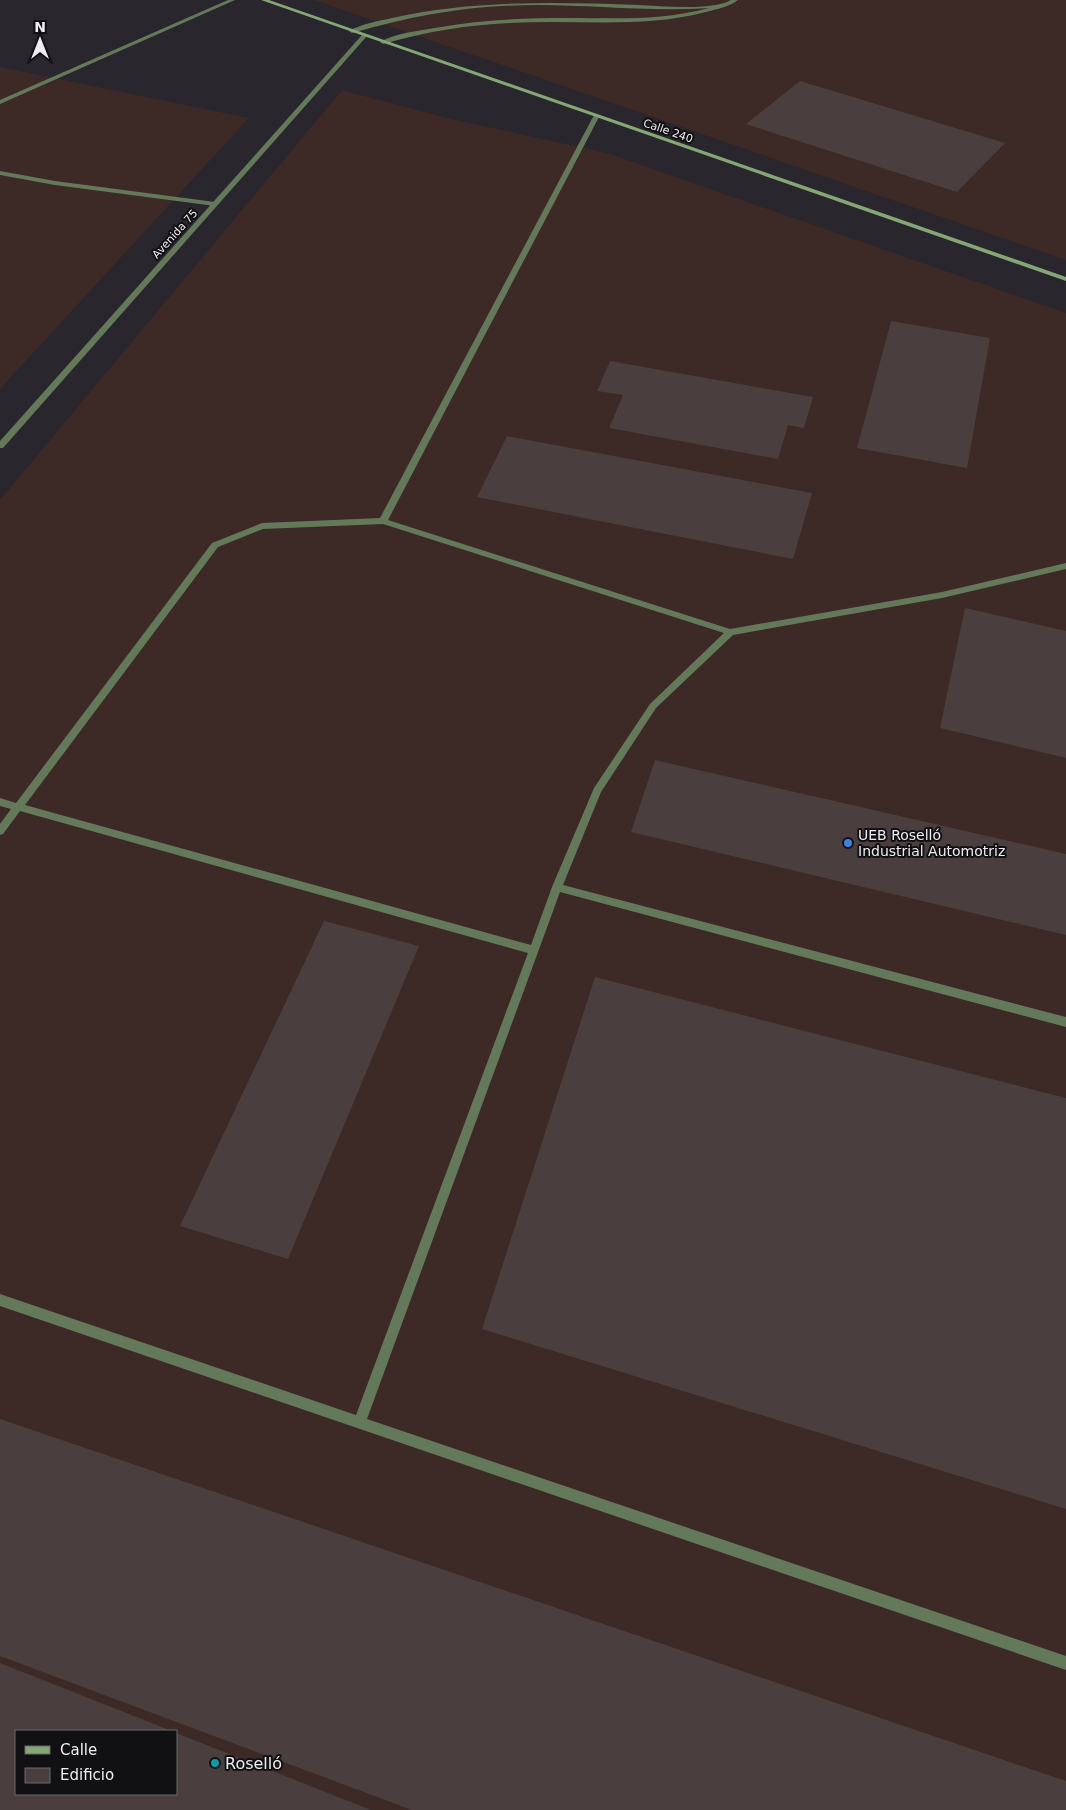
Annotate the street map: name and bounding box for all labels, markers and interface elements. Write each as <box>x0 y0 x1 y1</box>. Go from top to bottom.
north arrow <box>15 15 65 65</box>
text: N <box>34 19 46 35</box>
street label: Calle 240 <box>641 116 695 146</box>
street label: Avenida 75 <box>150 207 200 261</box>
place label: UEB Roselló Industrial Automotriz <box>858 827 1005 859</box>
marker: UEB Roselló Industrial Automotriz <box>842 837 854 849</box>
legend <box>15 1730 178 1795</box>
text: Calle <box>60 1741 97 1759</box>
place label: Roselló <box>225 1754 282 1773</box>
marker: Roselló <box>209 1757 221 1769</box>
text: Edificio <box>60 1766 114 1784</box>

